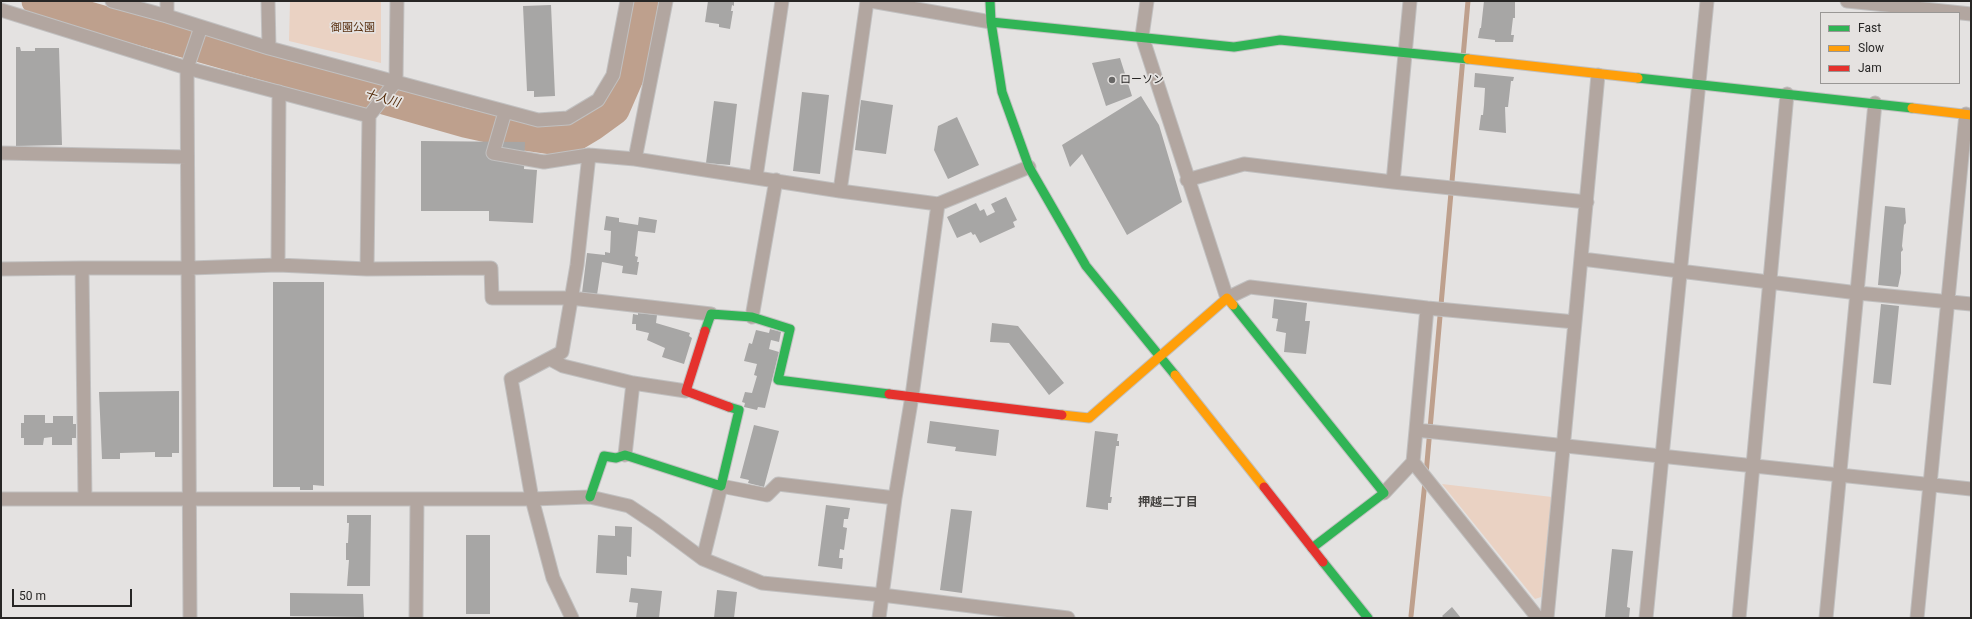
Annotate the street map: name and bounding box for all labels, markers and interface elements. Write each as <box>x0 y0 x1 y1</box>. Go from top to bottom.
legend <box>1820 12 1960 84</box>
park label: 御園公園 <box>331 21 375 35</box>
text: Fast <box>1858 21 1881 35</box>
text: Slow <box>1858 41 1884 55</box>
text: Jam <box>1858 61 1882 75</box>
place label: ローソン <box>1120 73 1164 87</box>
marker: ローソン <box>1107 75 1117 85</box>
water label: 十人川 <box>363 87 401 111</box>
district label: 押越二丁目 <box>1138 496 1198 510</box>
scale bar <box>14 581 134 607</box>
text: 50 m <box>19 589 46 603</box>

